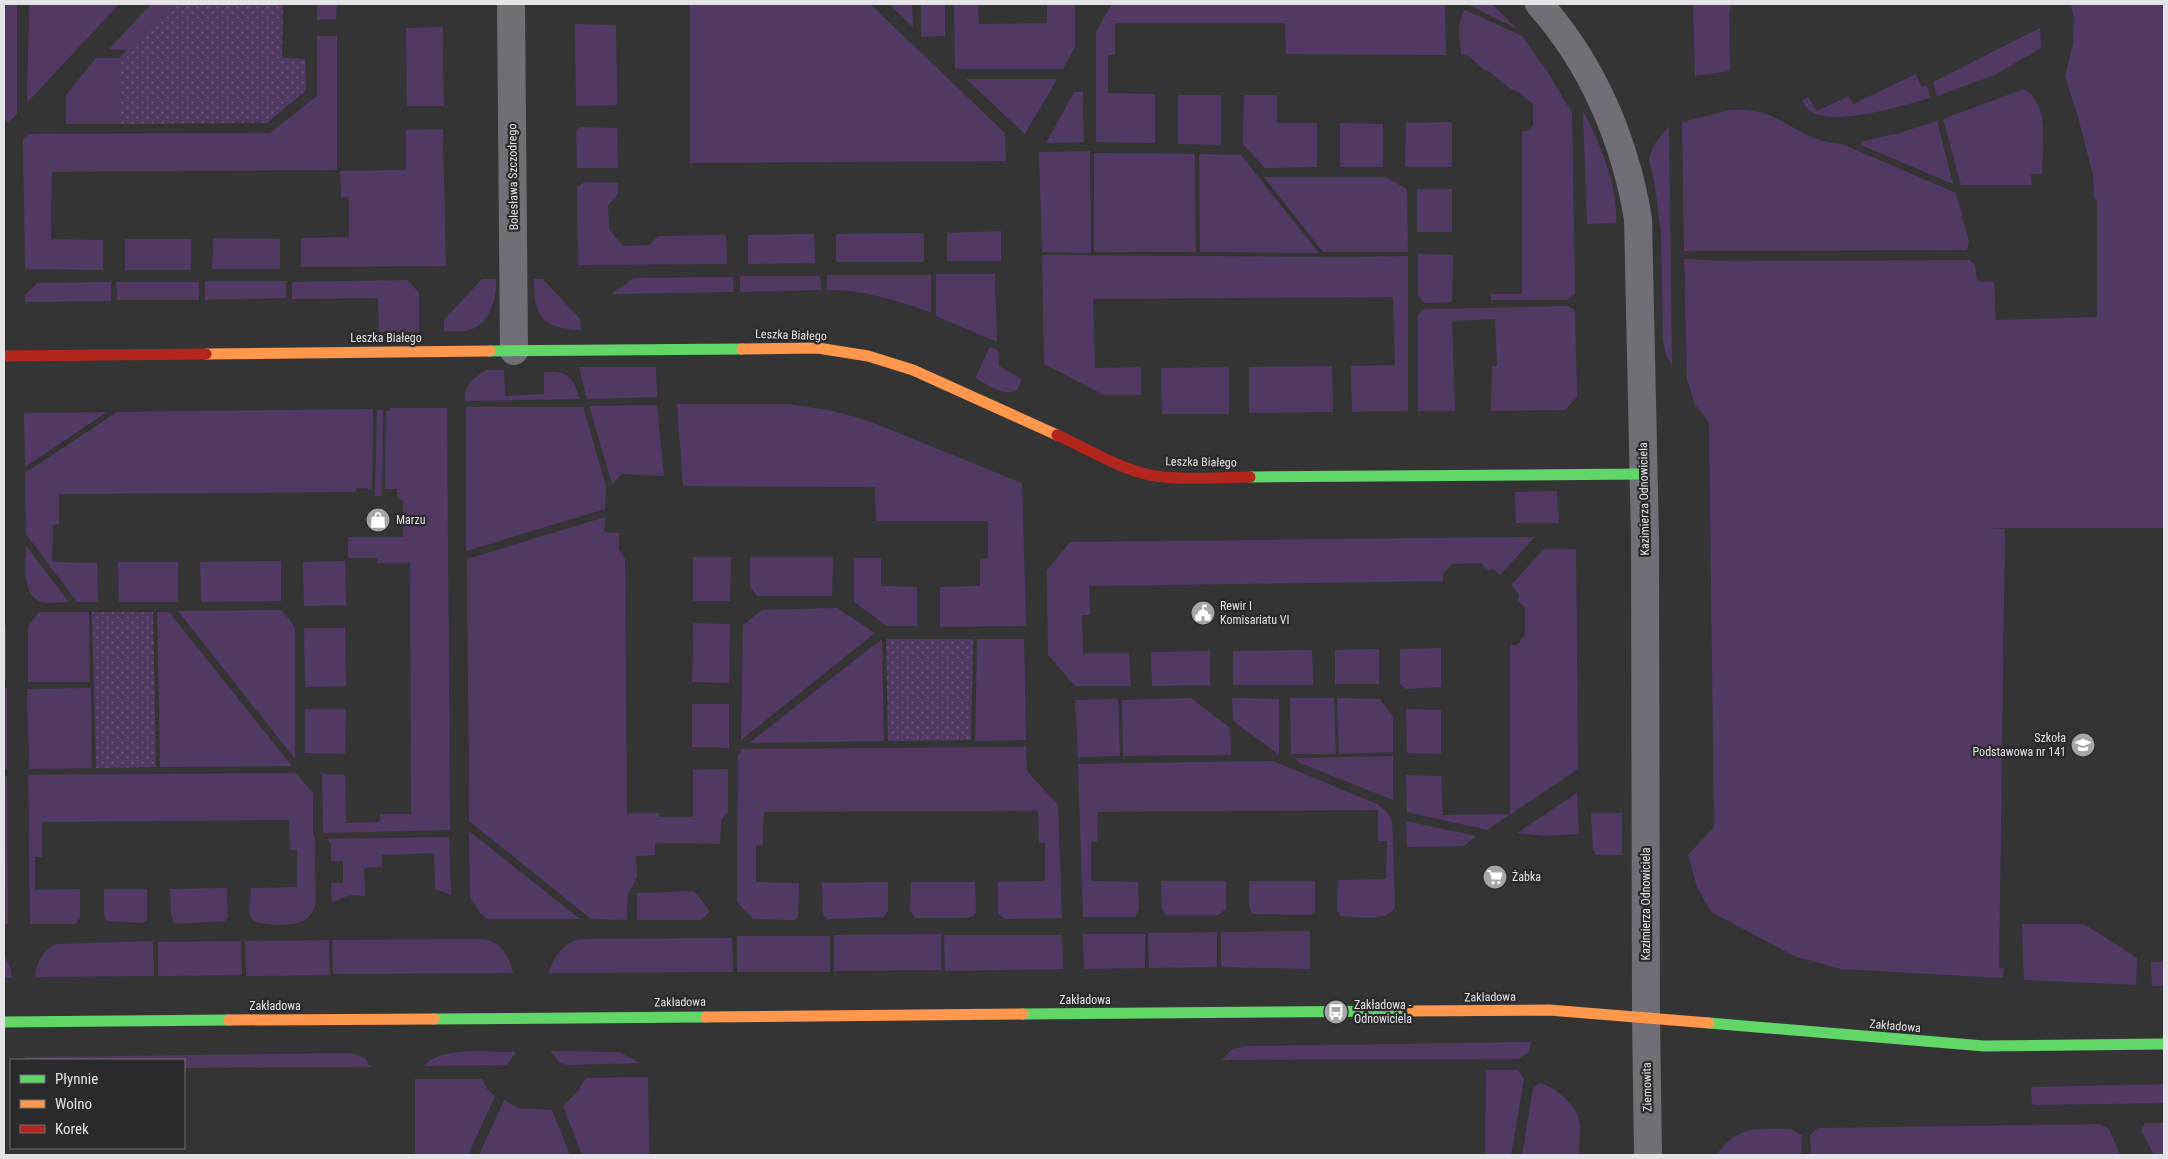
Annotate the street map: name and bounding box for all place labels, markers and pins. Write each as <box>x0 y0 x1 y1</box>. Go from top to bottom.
shop icon: Marzu <box>365 507 391 533</box>
place label: Marzu <box>396 513 426 527</box>
place label: Rewir I Komisariatu VI <box>1220 599 1289 627</box>
public building icon: Rewir I Komisariatu VI <box>1190 600 1216 626</box>
place label: Szkoła Podstawowa nr 141 <box>1973 731 2066 759</box>
school or university icon: Szkoła Podstawowa nr 141 <box>2070 732 2096 758</box>
supermarket icon: Żabka <box>1482 864 1508 890</box>
place label: Żabka <box>1512 869 1541 884</box>
place label: Zakładowa - Odnowiciela <box>1354 998 1412 1026</box>
bus stop icon: Zakładowa - Odnowiciela <box>1323 999 1349 1025</box>

